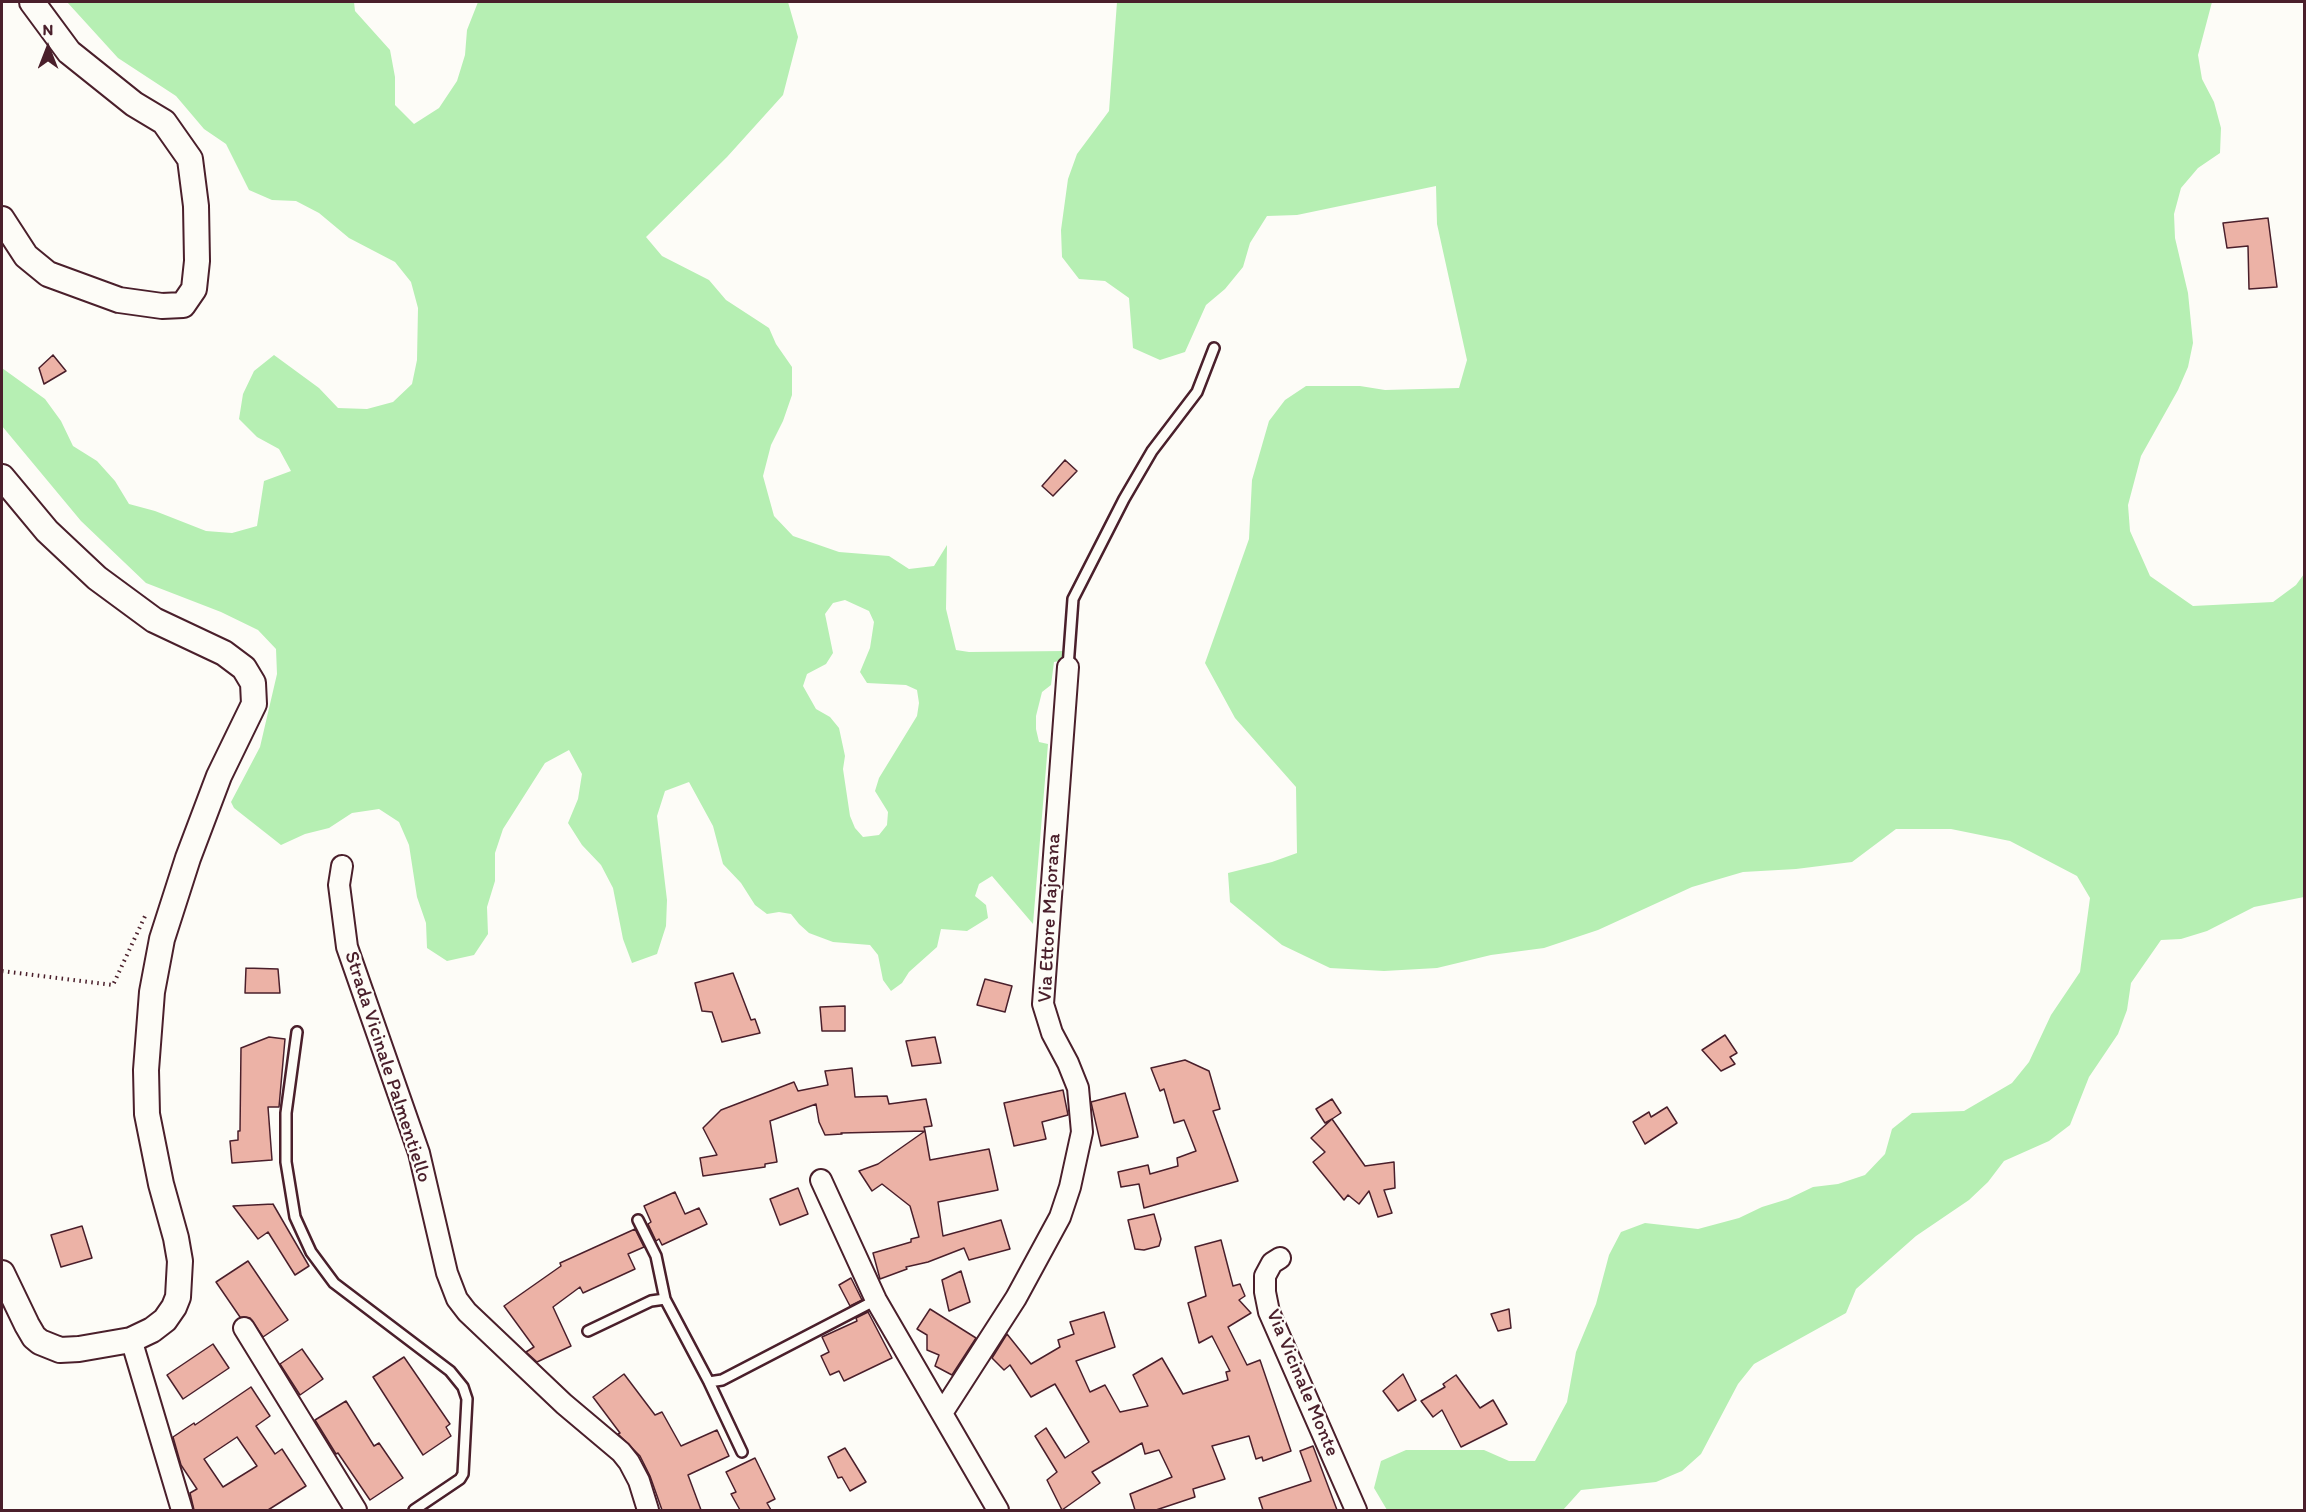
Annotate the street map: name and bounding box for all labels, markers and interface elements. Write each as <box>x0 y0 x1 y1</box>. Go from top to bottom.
north arrow <box>18 18 78 78</box>
text: N <box>43 20 53 39</box>
street label: Via Ettore Majorana <box>1034 833 1066 1003</box>
street label: Strada Vicinale Palmentiello <box>338 948 436 1186</box>
street label: Via Vicinale Monte <box>1260 1306 1344 1460</box>

